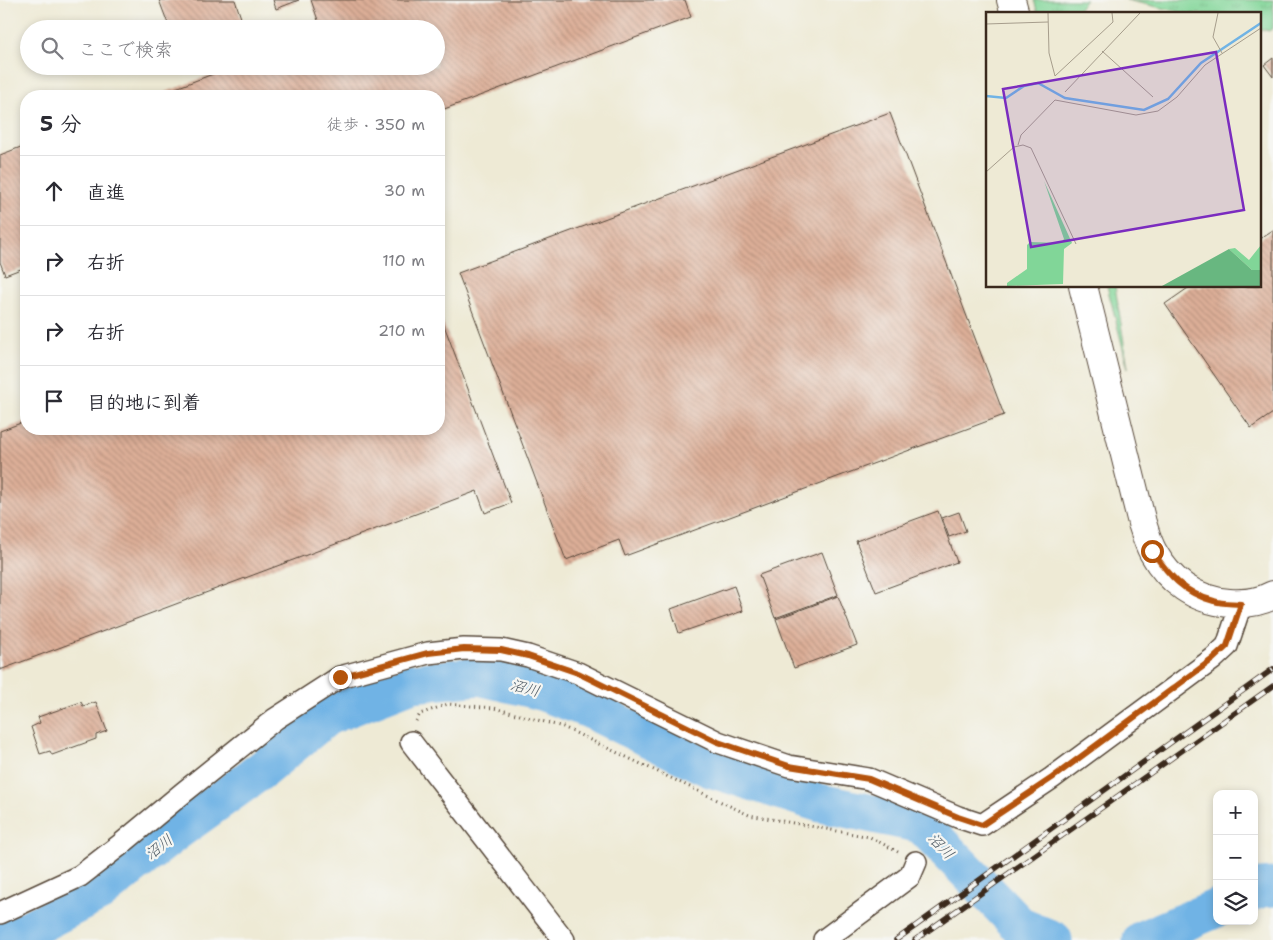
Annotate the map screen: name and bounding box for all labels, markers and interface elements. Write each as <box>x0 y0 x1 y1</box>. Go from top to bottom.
inset map <box>986 12 1260 288</box>
search box <box>20 20 445 75</box>
icon: search <box>38 34 66 62</box>
text: ここで検索 <box>78 37 173 62</box>
text: 5 分 <box>40 110 81 138</box>
text: 徒歩 · 350 m <box>327 114 425 135</box>
icon: ahead <box>40 177 68 205</box>
text: 直進 <box>87 180 125 205</box>
text: 30 m <box>384 180 425 201</box>
icon: right <box>40 247 68 275</box>
text: 右折 <box>87 250 125 275</box>
text: 110 m <box>382 250 425 271</box>
icon: right <box>40 317 68 345</box>
text: 右折 <box>87 320 125 345</box>
text: 210 m <box>378 320 425 341</box>
icon: arrive <box>40 387 68 415</box>
text: 目的地に到着 <box>87 390 201 415</box>
route start <box>1141 540 1164 563</box>
route end <box>329 666 352 689</box>
water label: 沼川 <box>508 674 542 702</box>
map controls <box>1213 790 1258 925</box>
button: + <box>1213 790 1258 835</box>
water label: 沼川 <box>923 828 959 864</box>
water label: 沼川 <box>141 830 177 864</box>
button: − <box>1213 835 1258 880</box>
button: layers <box>1213 880 1258 925</box>

